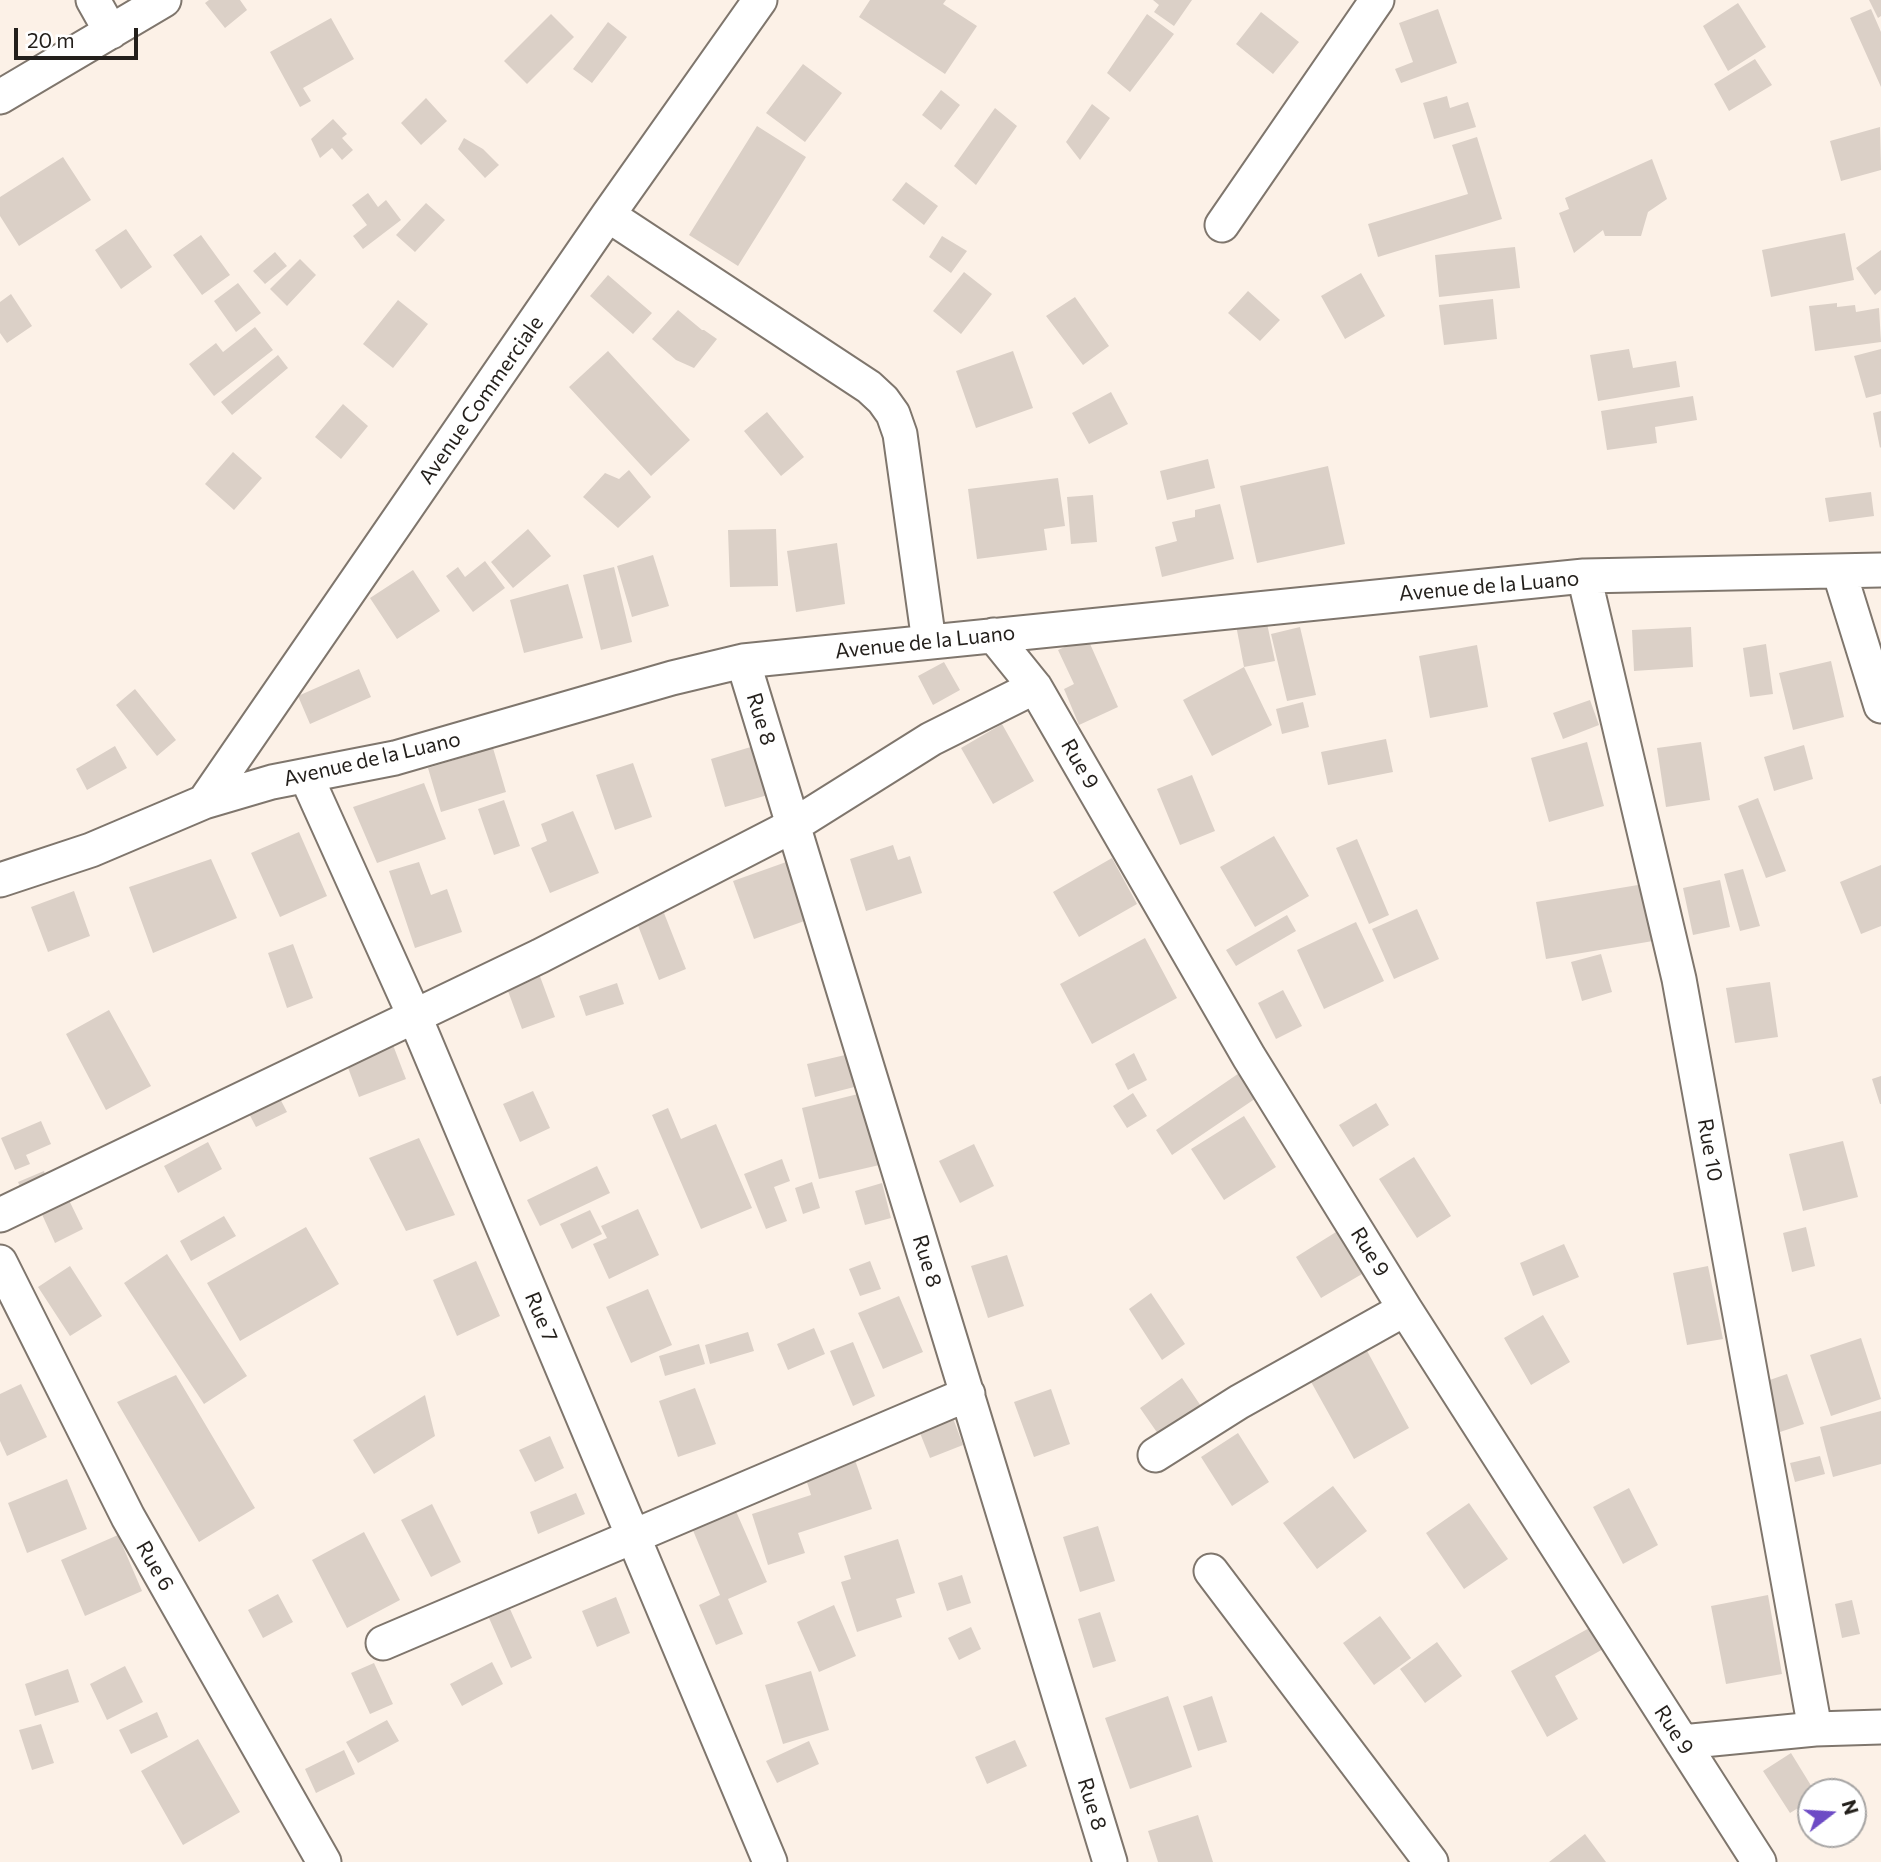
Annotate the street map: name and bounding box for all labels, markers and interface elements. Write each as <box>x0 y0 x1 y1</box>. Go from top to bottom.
scale bar <box>18 14 142 58</box>
text: 20 m <box>27 27 75 52</box>
street label: Avenue Commerciale <box>413 311 549 489</box>
street label: Avenue de la Luano <box>1398 566 1580 606</box>
street label: Avenue de la Luano <box>834 620 1016 664</box>
street label: Rue 8 <box>741 690 781 748</box>
street label: Avenue de la Luano <box>281 726 463 792</box>
street label: Rue 9 <box>1056 735 1104 793</box>
street label: Rue 10 <box>1692 1117 1728 1183</box>
street label: Rue 9 <box>1345 1223 1395 1281</box>
street label: Rue 8 <box>907 1232 947 1290</box>
street label: Rue 7 <box>519 1288 563 1346</box>
street label: Rue 6 <box>131 1537 179 1595</box>
street label: Rue 9 <box>1649 1701 1699 1759</box>
street label: Rue 8 <box>1072 1775 1112 1833</box>
north arrow <box>1797 1778 1867 1848</box>
text: N <box>1838 1797 1864 1817</box>

